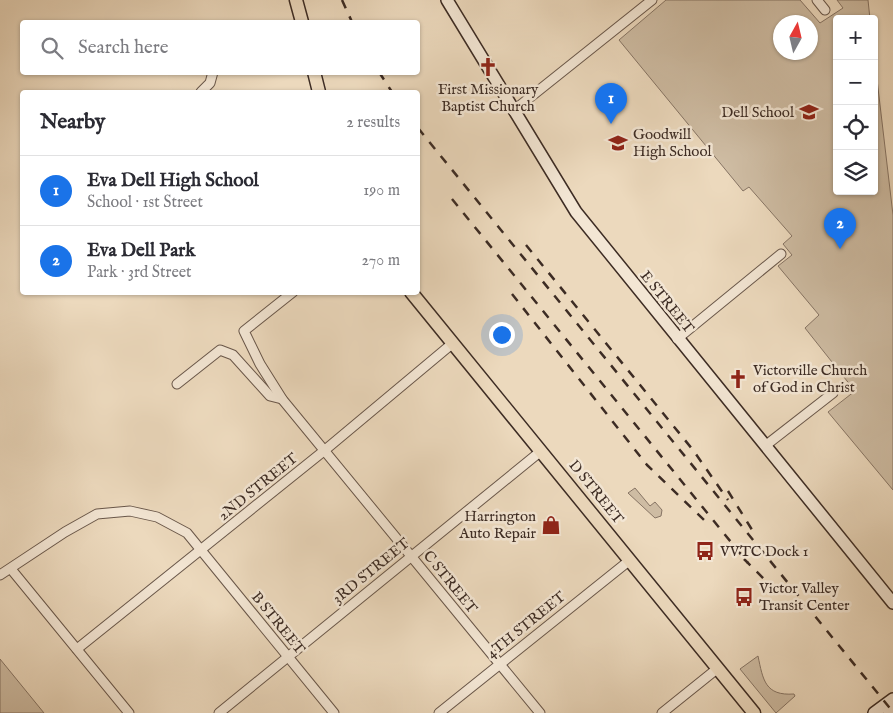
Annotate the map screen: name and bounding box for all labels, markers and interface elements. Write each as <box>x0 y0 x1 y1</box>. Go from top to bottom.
north arrow <box>773 15 818 60</box>
map controls <box>833 15 878 195</box>
button: + <box>833 15 878 60</box>
search box <box>20 20 420 75</box>
icon: search <box>38 34 66 62</box>
text: Search here <box>78 36 169 60</box>
church icon: First Missionary Baptist Church <box>477 56 499 78</box>
button: − <box>833 60 878 105</box>
place label: First Missionary Baptist Church <box>438 80 539 116</box>
pin: 1 <box>595 83 627 124</box>
school or university icon: Dell School <box>798 101 820 123</box>
place label: Dell School <box>721 103 795 122</box>
button: locate <box>833 105 878 150</box>
text: Nearby <box>40 109 105 136</box>
text: 2 results <box>346 113 400 133</box>
place label: Goodwill High School <box>633 125 712 161</box>
school or university icon: Goodwill High School <box>607 132 629 154</box>
button: layers <box>833 150 878 195</box>
text: Eva Dell High School <box>87 169 259 193</box>
text: 1 <box>53 181 59 201</box>
text: 190 m <box>363 181 400 201</box>
text: School · 1st Street <box>87 193 203 213</box>
pin: 2 <box>824 208 856 249</box>
text: Eva Dell Park <box>87 239 195 263</box>
text: 2 <box>52 251 60 271</box>
text: 270 m <box>361 251 400 271</box>
text: Park · 3rd Street <box>87 263 192 283</box>
street label: E STREET <box>636 267 698 337</box>
your location <box>489 322 515 348</box>
place label: Victorville Church of God in Christ <box>752 361 867 397</box>
church icon: Victorville Church of God in Christ <box>727 368 749 390</box>
street label: 2ND STREET <box>214 449 302 525</box>
street label: D STREET <box>564 456 628 528</box>
place label: Harrington Auto Repair <box>458 507 536 543</box>
shop icon: Harrington Auto Repair <box>540 514 562 536</box>
street label: 3RD STREET <box>329 534 414 608</box>
bus stop icon: VVTC Dock 1 <box>694 540 716 562</box>
place label: VVTC Dock 1 <box>719 542 808 561</box>
street label: C STREET <box>419 547 481 617</box>
place label: Victor Valley Transit Center <box>758 579 850 615</box>
bus stop icon: Victor Valley Transit Center <box>733 586 755 608</box>
street label: 4TH STREET <box>483 587 569 663</box>
street label: B STREET <box>247 588 309 658</box>

